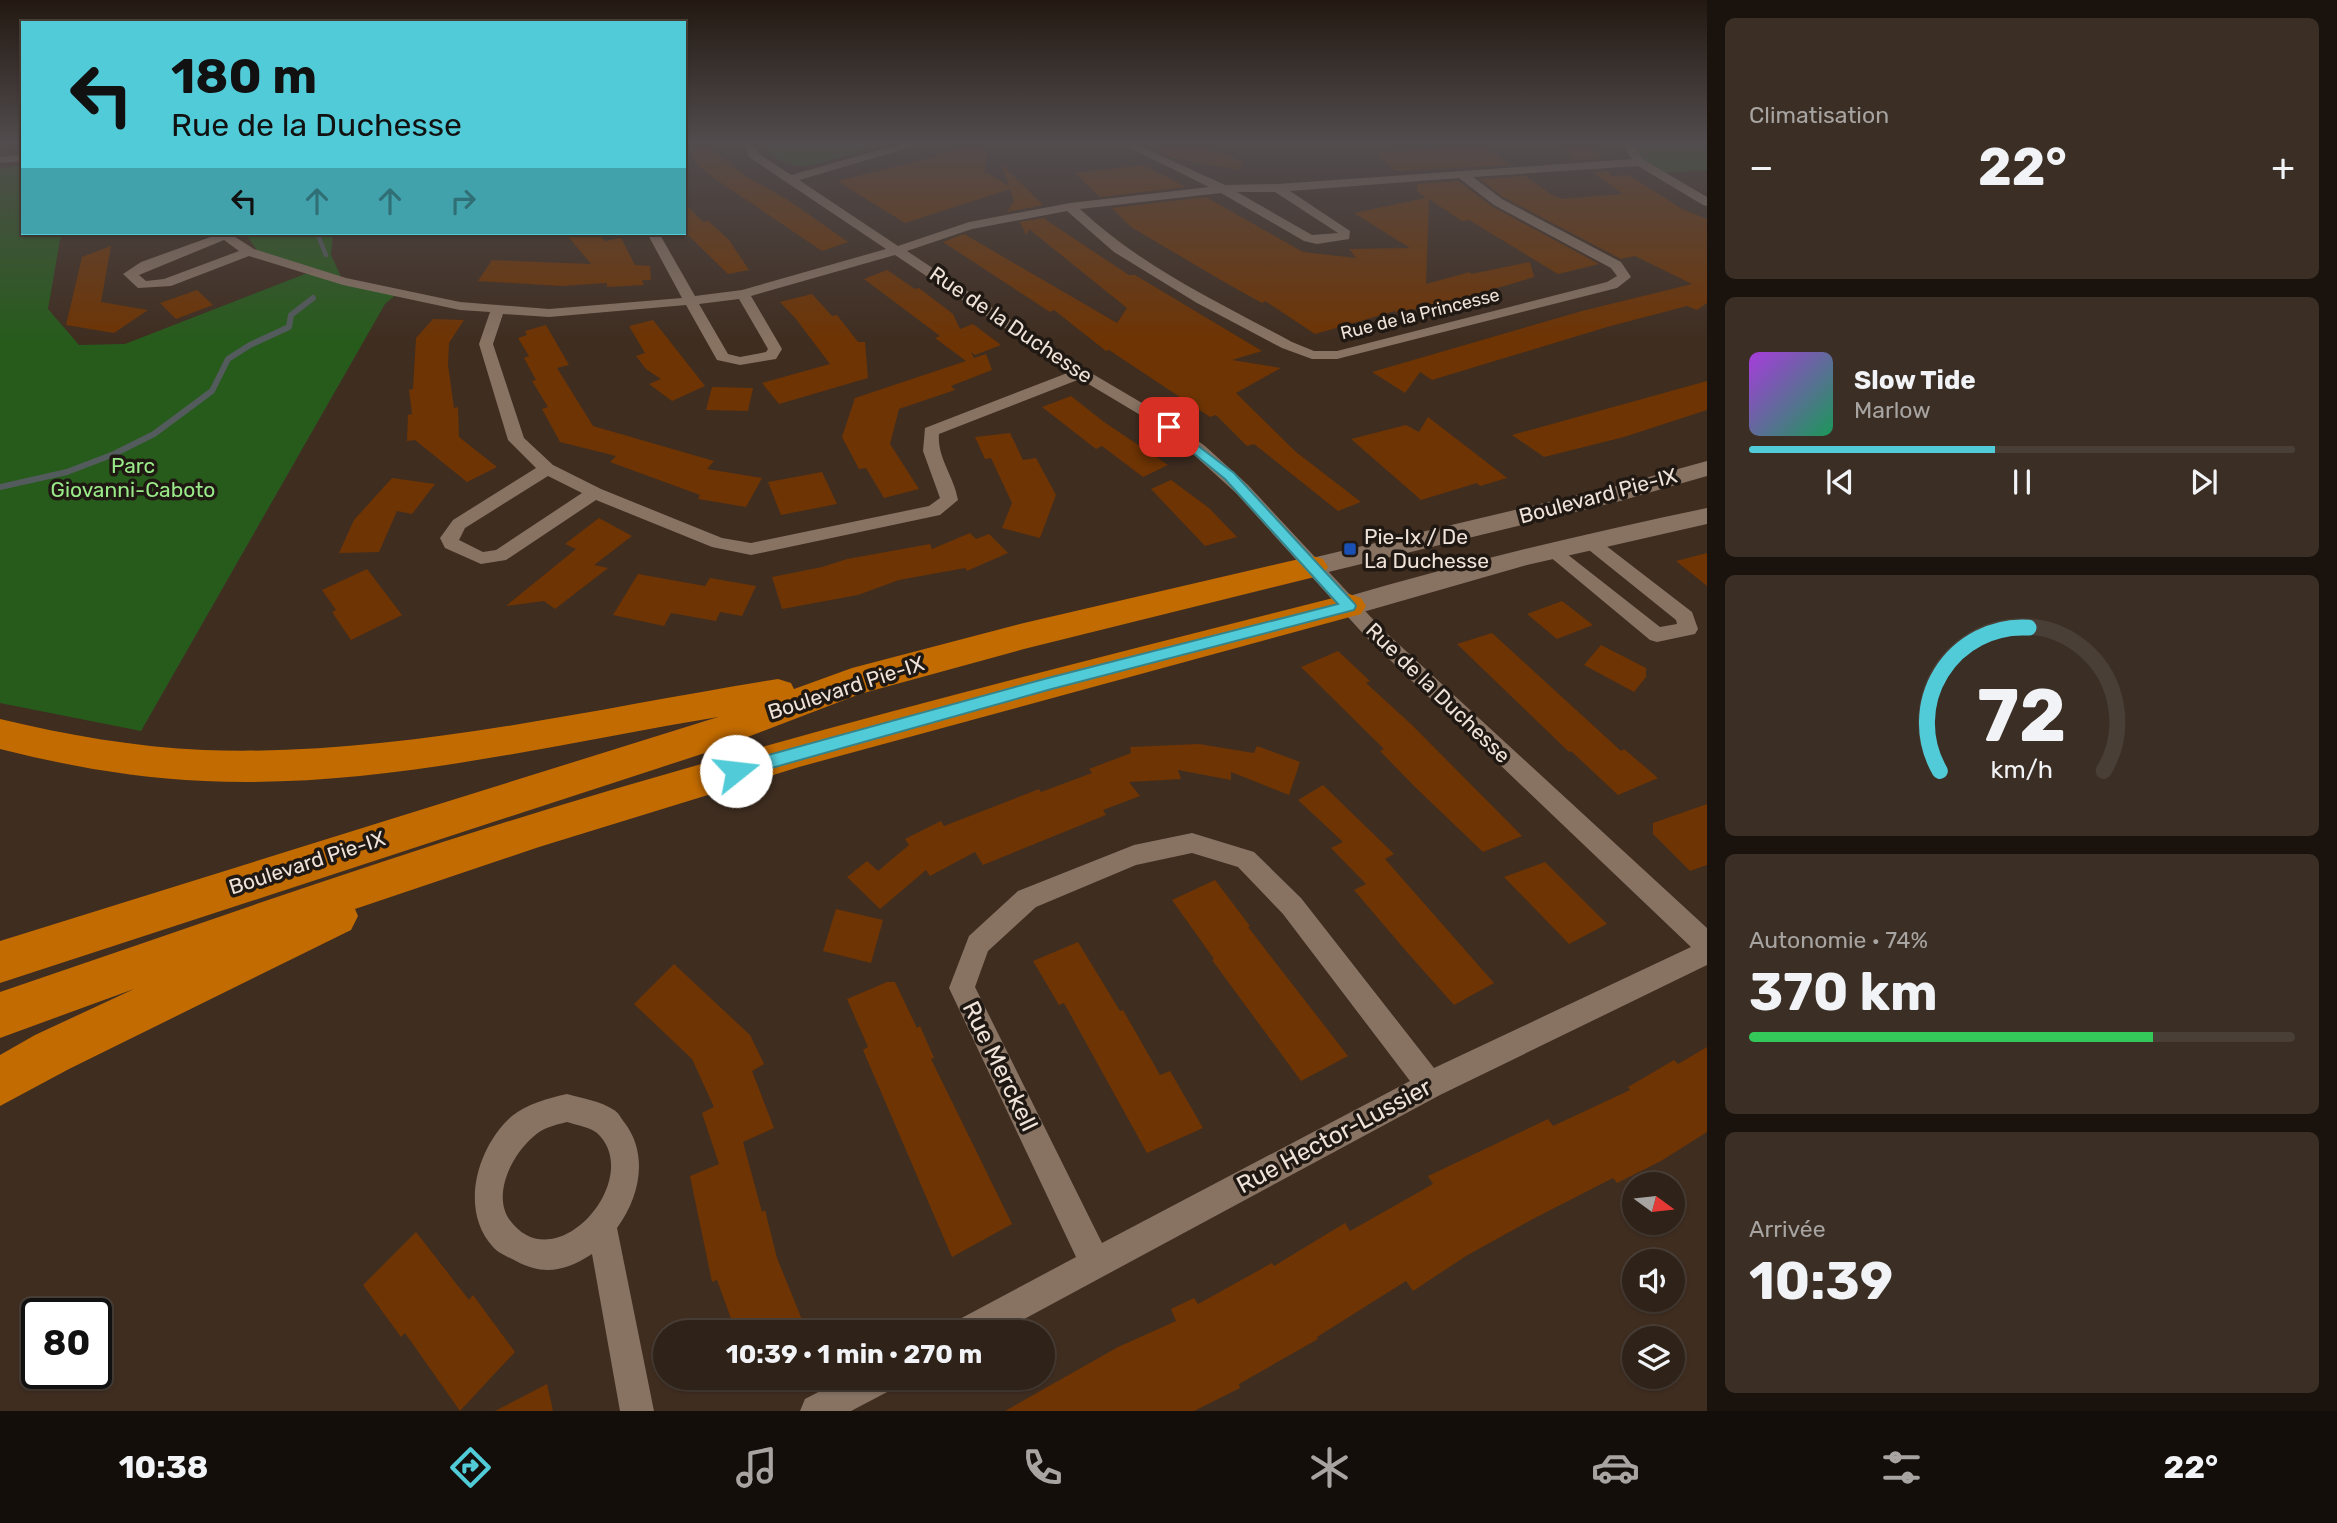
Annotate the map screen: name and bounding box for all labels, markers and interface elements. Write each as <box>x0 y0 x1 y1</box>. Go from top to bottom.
text: 180 m <box>171 47 317 105</box>
icon: left <box>56 49 147 140</box>
text: Climatisation <box>1749 101 1889 129</box>
text: Rue de la Duchesse <box>171 106 462 144</box>
text: 22° <box>1978 136 2067 198</box>
text: − <box>1749 144 1774 190</box>
text: + <box>2271 144 2295 190</box>
icon: left <box>225 182 263 220</box>
icon: ahead <box>298 182 336 220</box>
icon: ahead <box>371 182 409 220</box>
icon: right <box>444 182 482 220</box>
street label: Rue de la Duchesse <box>925 261 1097 388</box>
street label: Rue de la Princesse <box>1338 284 1502 344</box>
text: Slow Tide <box>1854 365 1976 396</box>
text: Marlow <box>1854 396 1931 424</box>
pin <box>1139 397 1199 457</box>
icon: arrive <box>1150 408 1188 446</box>
park label: Parc Giovanni-Caboto <box>51 453 215 502</box>
street label: Boulevard Pie-IX <box>1516 462 1680 529</box>
icon: previous <box>1821 463 1859 501</box>
icon: pause <box>2003 463 2041 501</box>
icon: next <box>2185 463 2223 501</box>
place label: Pie-Ix / De La Duchesse <box>1364 524 1489 573</box>
marker: Pie-Ix / De La Duchesse <box>1342 541 1358 557</box>
street label: Rue de la Duchesse <box>1361 617 1516 768</box>
street label: Boulevard Pie-IX <box>765 650 927 725</box>
text: 72 <box>1977 674 2067 760</box>
position arrow <box>699 734 773 808</box>
text: km/h <box>1991 755 2053 784</box>
street label: Boulevard Pie-IX <box>226 825 388 900</box>
text: Autonomie · 74% <box>1749 926 1928 954</box>
text: 370 km <box>1749 961 1938 1023</box>
street label: Rue Merckell <box>957 996 1043 1136</box>
street label: Rue Hector-Lussier <box>1232 1073 1436 1199</box>
north arrow <box>1622 1172 1685 1236</box>
map controls <box>1622 1172 1685 1389</box>
text: Arrivée <box>1749 1215 1826 1243</box>
button: sound <box>1622 1249 1685 1312</box>
text: 10:39 <box>1749 1250 1893 1312</box>
speed limit sign: 80 <box>21 1298 112 1389</box>
button: layers <box>1622 1326 1685 1389</box>
text: 10:39 · 1 min · 270 m <box>726 1339 982 1370</box>
icon: directions <box>446 1443 495 1492</box>
icon: music <box>732 1443 781 1492</box>
icon: phone <box>1018 1443 1067 1492</box>
icon: climate <box>1305 1443 1354 1492</box>
icon: car <box>1591 1443 1640 1492</box>
icon: filters <box>1877 1443 1926 1492</box>
text: 10:38 <box>119 1448 208 1486</box>
text: 22° <box>2163 1448 2218 1486</box>

